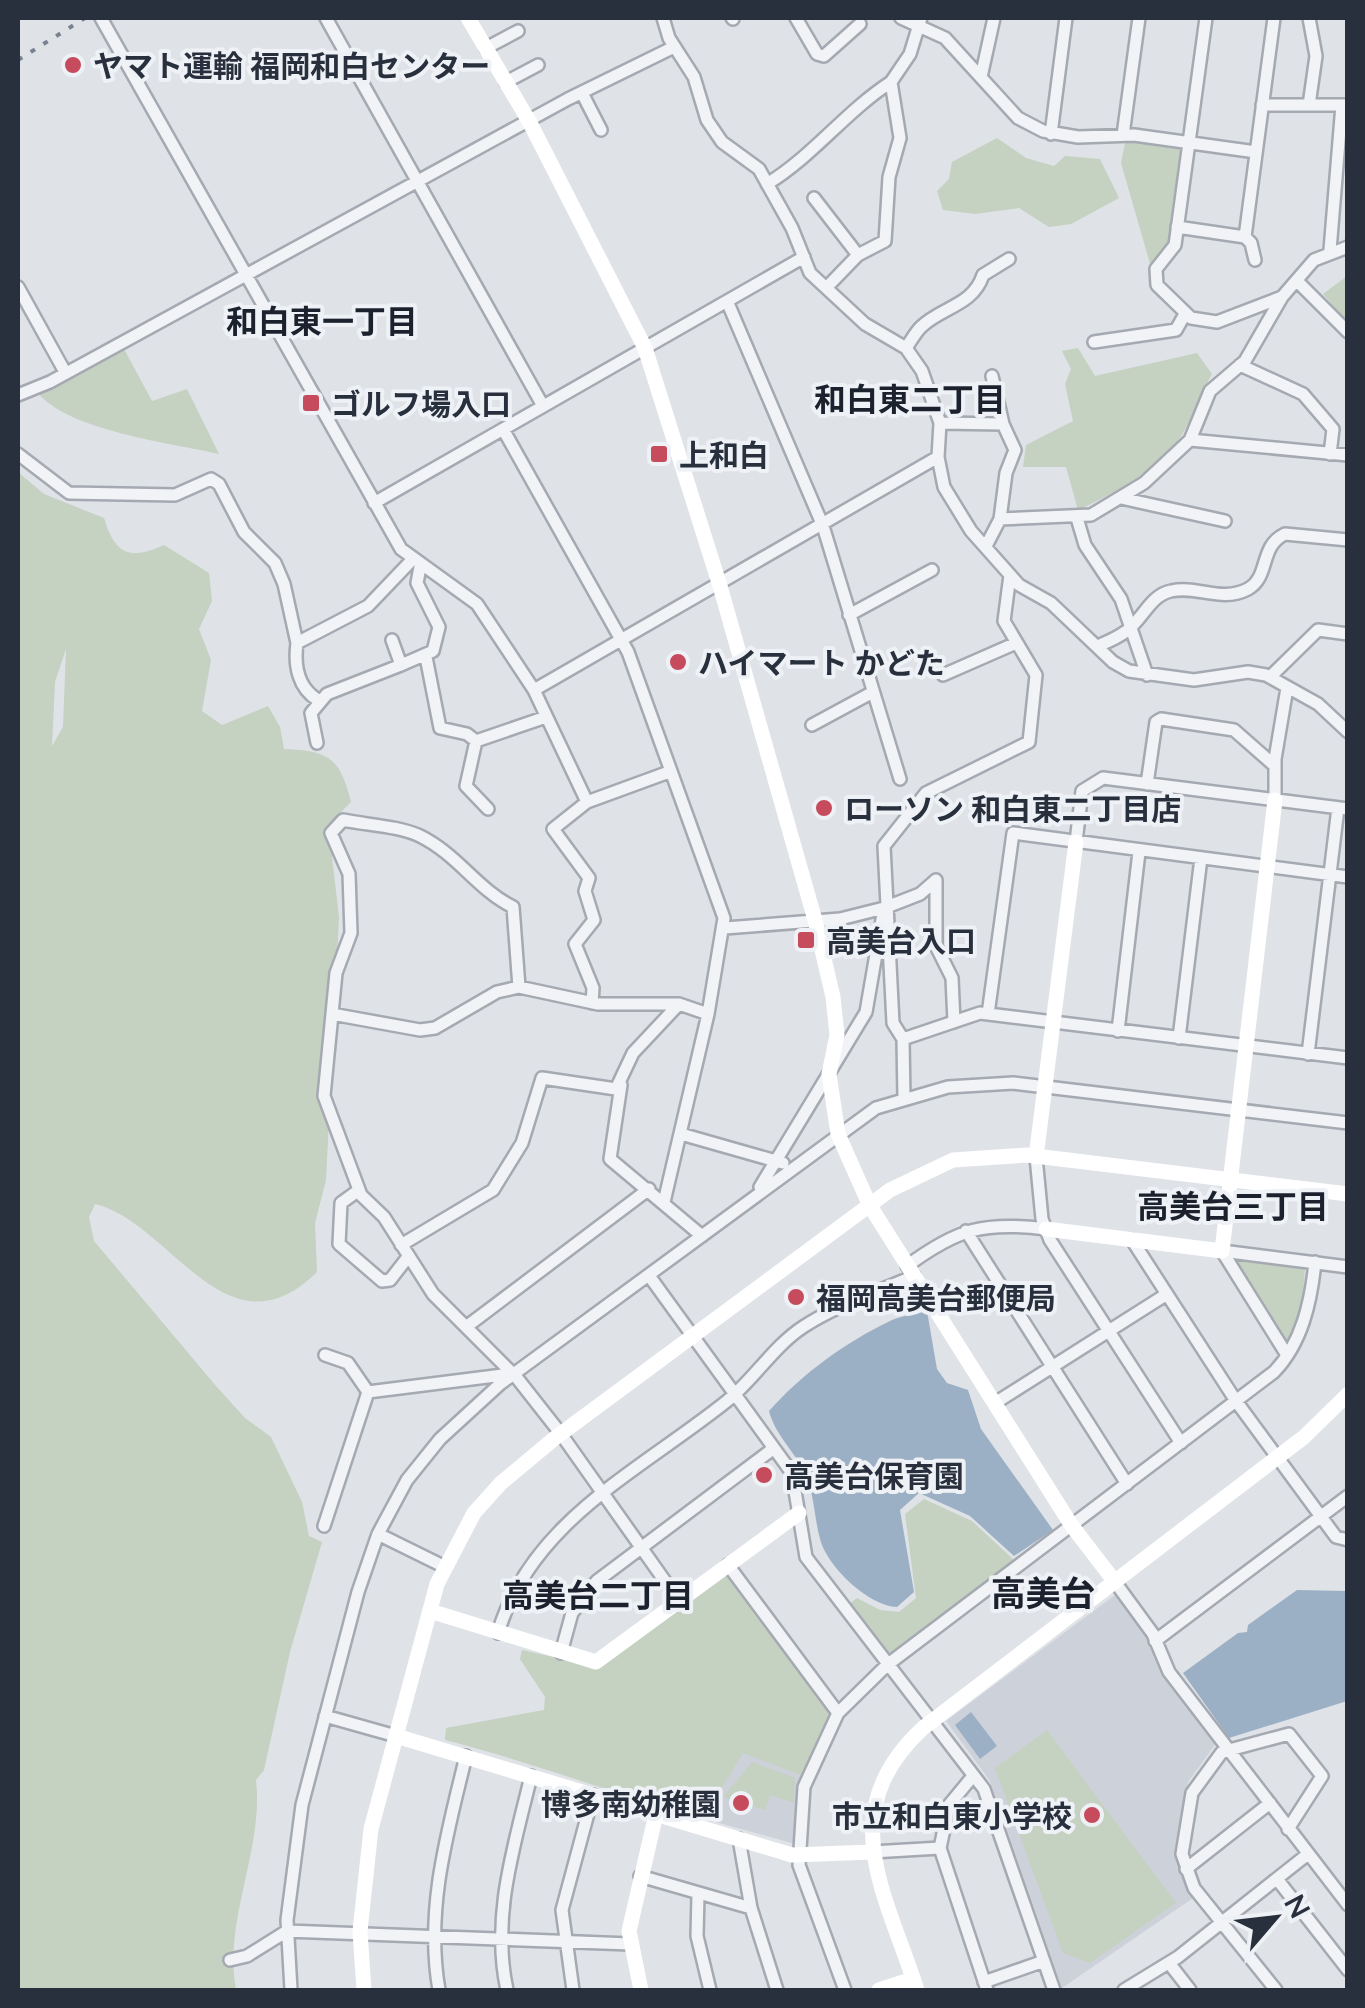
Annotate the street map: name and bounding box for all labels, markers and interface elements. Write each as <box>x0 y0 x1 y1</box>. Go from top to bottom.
place label: ヤマト運輸 福岡和白センター <box>93 47 490 83</box>
marker: ヤマト運輸 福岡和白センター <box>62 54 84 76</box>
district label: 和白東一丁目 <box>226 301 418 340</box>
district label: 和白東二丁目 <box>814 379 1006 418</box>
place label: ゴルフ場入口 <box>331 385 511 421</box>
marker: ゴルフ場入口 <box>300 392 322 414</box>
place label: 上和白 <box>679 436 769 472</box>
marker: 上和白 <box>648 443 670 465</box>
place label: ハイマート かどた <box>698 644 945 680</box>
marker: ハイマート かどた <box>667 651 689 673</box>
place label: ローソン 和白東二丁目店 <box>844 790 1181 826</box>
marker: ローソン 和白東二丁目店 <box>813 797 835 819</box>
place label: 高美台入口 <box>826 922 976 958</box>
marker: 高美台入口 <box>795 929 817 951</box>
district label: 高美台三丁目 <box>1137 1186 1329 1225</box>
place label: 福岡高美台郵便局 <box>816 1279 1056 1315</box>
marker: 福岡高美台郵便局 <box>785 1286 807 1308</box>
place label: 高美台保育園 <box>784 1457 964 1493</box>
marker: 高美台保育園 <box>753 1464 775 1486</box>
district label: 高美台 <box>990 1571 1096 1613</box>
district label: 高美台二丁目 <box>502 1575 694 1614</box>
place label: 博多南幼稚園 <box>541 1785 721 1821</box>
marker: 博多南幼稚園 <box>730 1792 752 1814</box>
place label: 市立和白東小学校 <box>832 1797 1072 1833</box>
marker: 市立和白東小学校 <box>1081 1804 1103 1826</box>
north arrow <box>1225 1868 1325 1968</box>
text: N <box>1278 1888 1318 1923</box>

